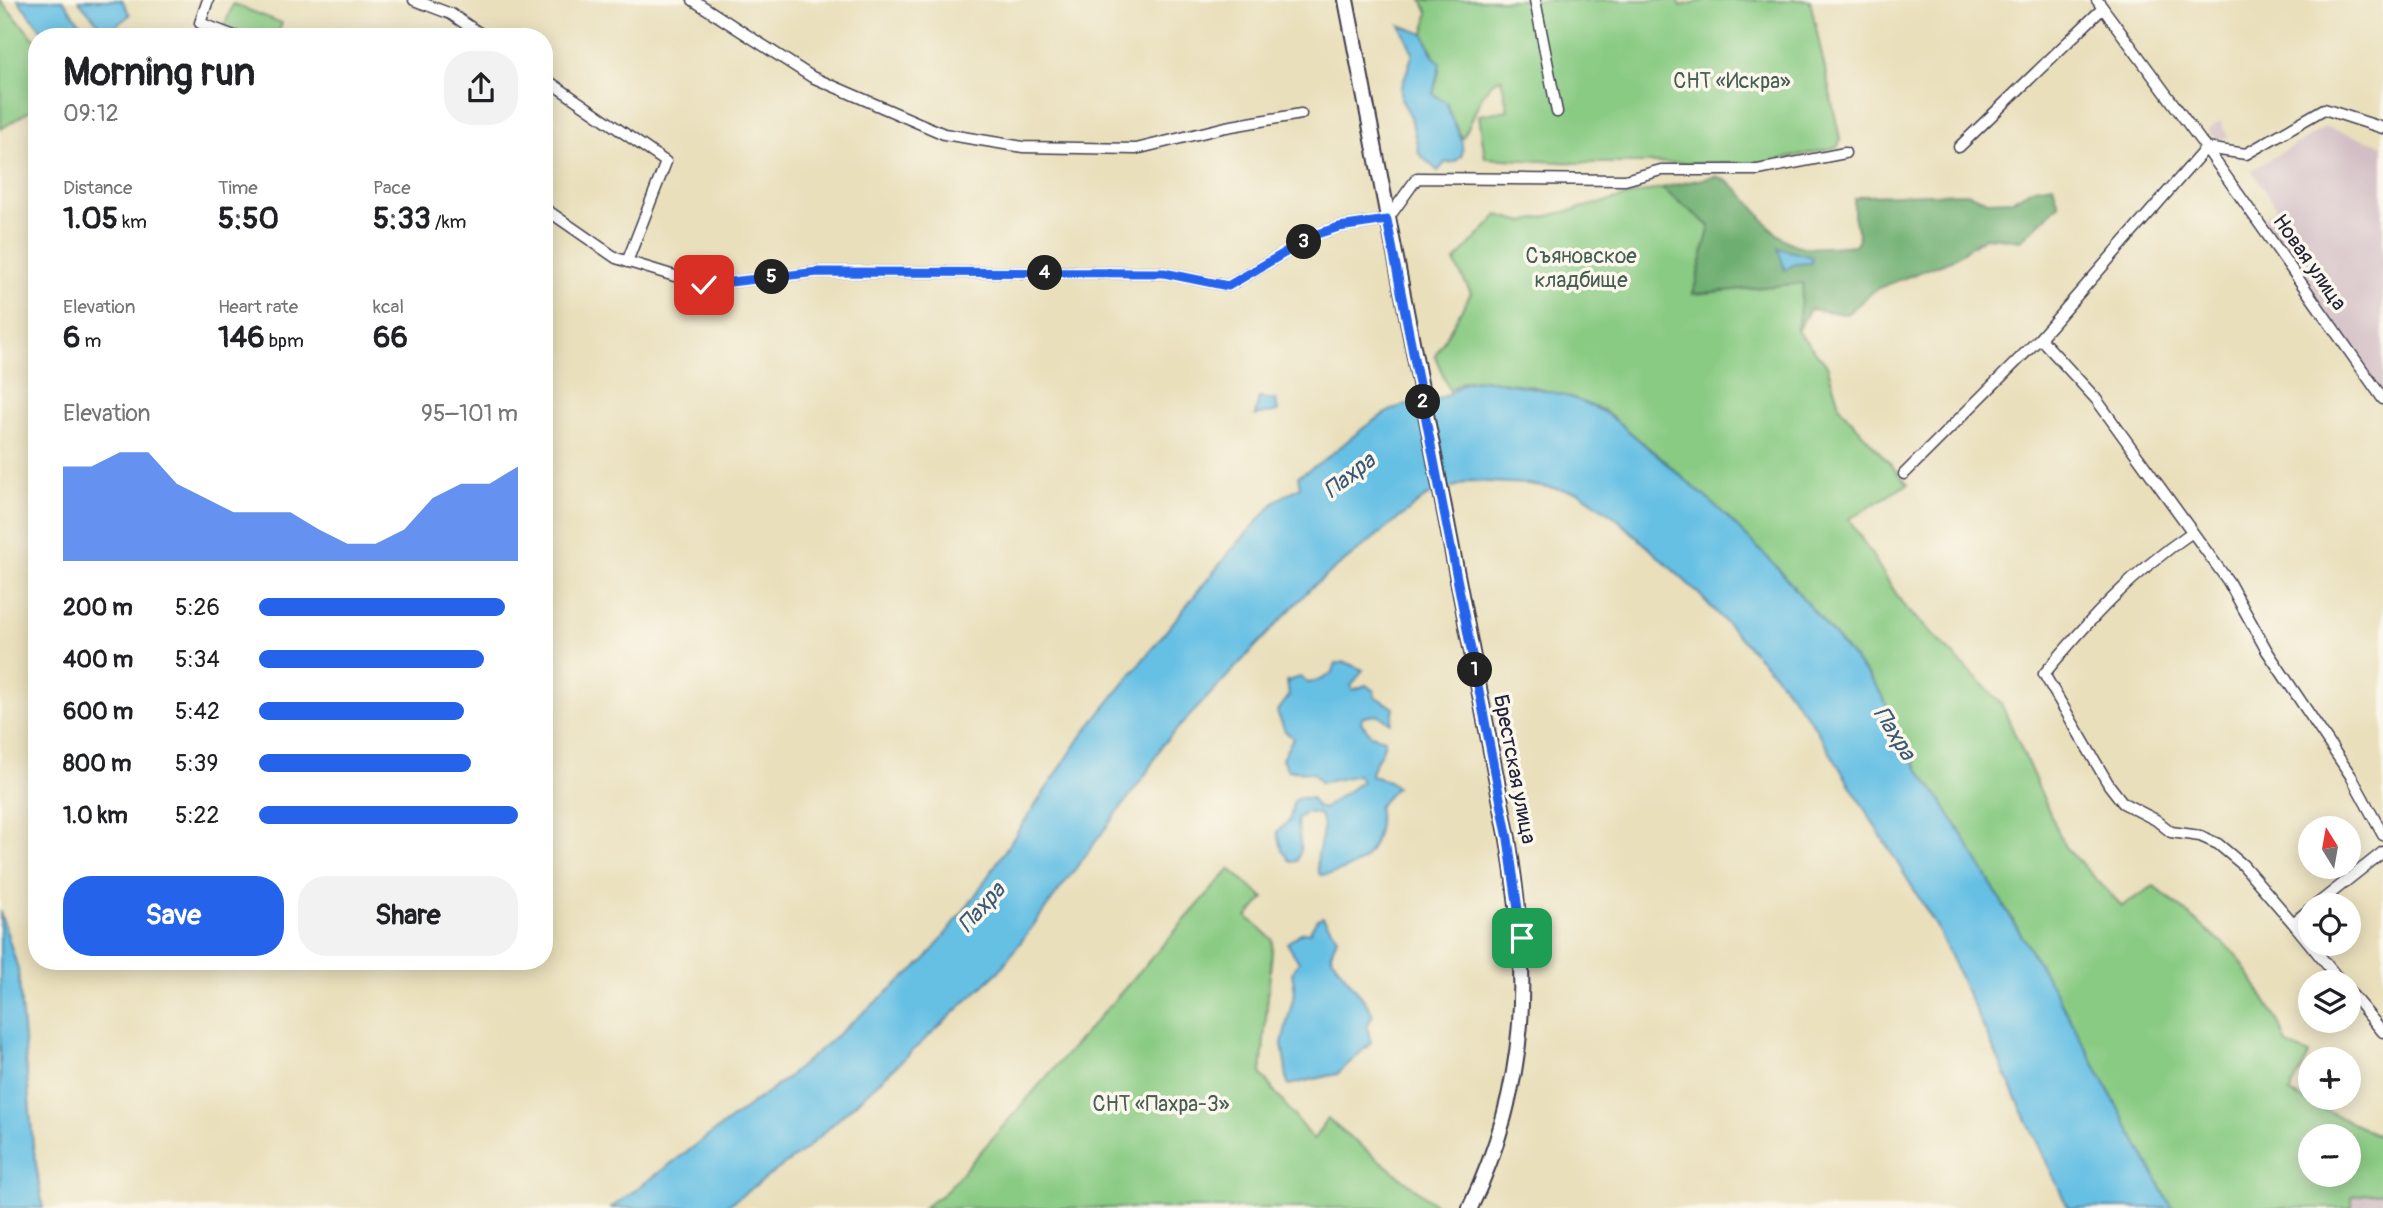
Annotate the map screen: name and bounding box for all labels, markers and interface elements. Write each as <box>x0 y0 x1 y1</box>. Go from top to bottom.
text: Morning run <box>63 49 255 97</box>
button: share <box>444 51 518 125</box>
park label: СНТ «Искра» <box>1673 68 1791 95</box>
text: 09:12 <box>63 99 119 128</box>
text: Distance <box>63 176 132 200</box>
text: Time <box>218 176 258 200</box>
text: Pace <box>373 176 411 200</box>
text: 1.05 <box>63 200 118 237</box>
text: 5:50 <box>218 200 279 237</box>
text: 5:33 <box>373 200 431 237</box>
street label: Новая улица <box>2267 209 2353 316</box>
text: km <box>118 210 147 234</box>
text: /km <box>431 210 467 234</box>
pin: 3 <box>1286 224 1322 260</box>
text: 3 <box>1298 229 1309 253</box>
park label: Съяновское кладбище <box>1525 243 1637 294</box>
pin <box>674 255 734 315</box>
pin: 4 <box>1028 256 1062 290</box>
pin: 5 <box>754 260 790 294</box>
text: 4 <box>1039 260 1050 284</box>
text: 5 <box>766 264 777 288</box>
icon: check <box>685 266 723 304</box>
text: Elevation <box>63 295 135 319</box>
text: Heart rate <box>218 295 298 319</box>
text: kcal <box>373 295 404 319</box>
text: 6 <box>63 319 80 356</box>
text: 146 <box>218 319 265 356</box>
text: 66 <box>373 319 408 356</box>
text: m <box>80 329 101 353</box>
text: bpm <box>265 329 304 353</box>
pin: 2 <box>1406 384 1440 420</box>
text: 2 <box>1417 389 1428 413</box>
text: Elevation <box>63 399 151 428</box>
text: 95–101 m <box>421 399 518 428</box>
water label: Пахра <box>1318 445 1382 505</box>
text: 200 m <box>63 593 133 622</box>
text: 5:26 <box>175 593 220 622</box>
text: 400 m <box>63 645 133 674</box>
text: 5:34 <box>175 645 220 674</box>
pin: 1 <box>1458 652 1492 688</box>
text: 1 <box>1471 657 1478 681</box>
street label: Брестская улица <box>1487 692 1542 846</box>
text: 600 m <box>63 697 133 726</box>
text: 5:42 <box>175 697 220 726</box>
water label: Пахра <box>1867 701 1923 766</box>
text: 800 m <box>63 749 131 778</box>
text: 5:39 <box>175 749 218 778</box>
text: 1.0 km <box>63 801 128 830</box>
text: 5:22 <box>175 801 219 830</box>
north arrow <box>2298 816 2361 878</box>
map controls <box>2298 816 2361 1187</box>
water label: Пахра <box>951 875 1012 938</box>
button: Save <box>63 876 284 956</box>
button: Share <box>298 876 518 956</box>
button: locate <box>2298 893 2361 956</box>
pin <box>1492 908 1552 968</box>
icon: arrive <box>1503 919 1541 957</box>
button: layers <box>2298 970 2361 1033</box>
button: + <box>2298 1047 2361 1110</box>
park label: СНТ «Пахра-3» <box>1093 1091 1230 1118</box>
button: − <box>2298 1124 2361 1187</box>

